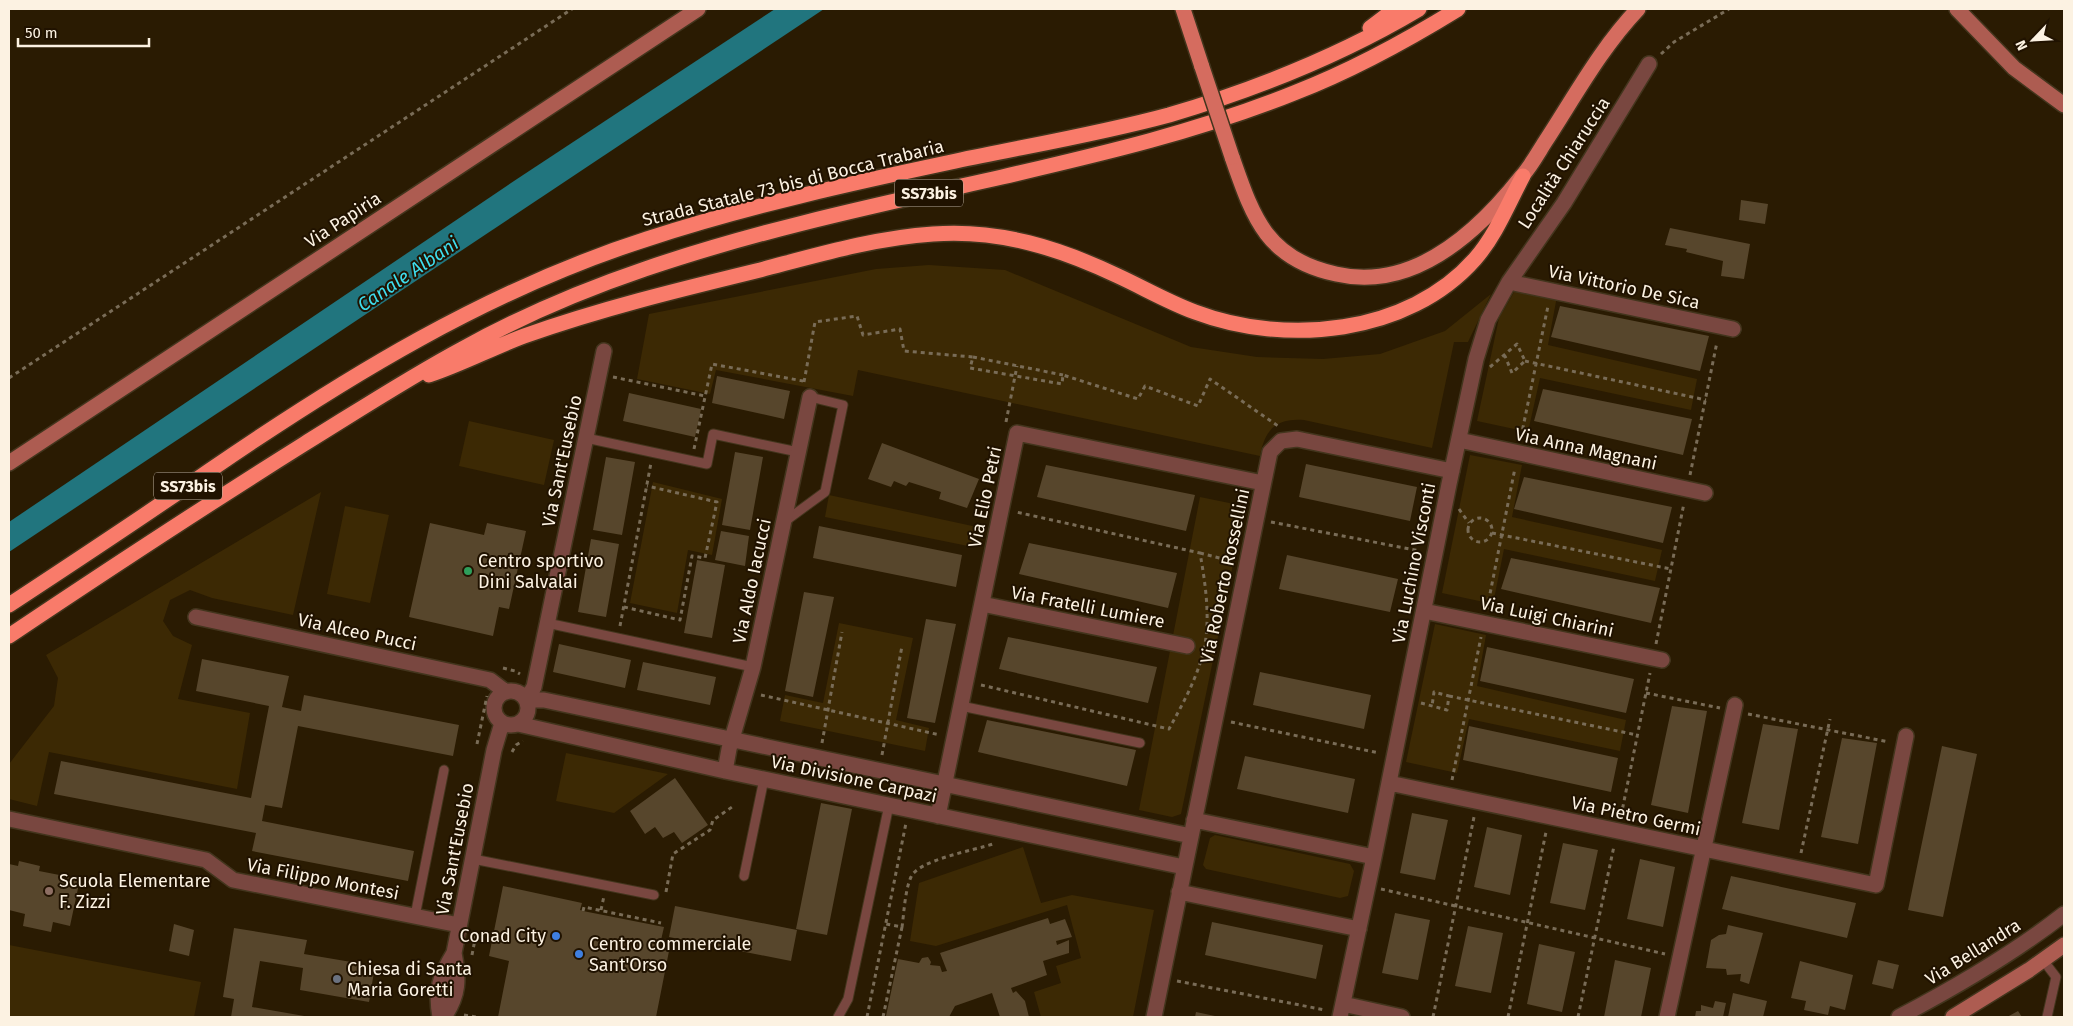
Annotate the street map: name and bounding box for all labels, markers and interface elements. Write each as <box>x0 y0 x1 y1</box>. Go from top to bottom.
scale bar <box>18 15 149 47</box>
north arrow <box>2008 15 2058 65</box>
text: 50 m <box>25 24 58 42</box>
text: N <box>2012 37 2031 53</box>
street label: Località Chiaruccia <box>1513 93 1615 233</box>
street label: Strada Statale 73 bis di Bocca Trabaria <box>640 135 946 231</box>
road number: SS73bis <box>895 180 963 207</box>
street label: Via Papiria <box>301 187 385 253</box>
water label: Canale Albani <box>353 231 464 316</box>
street label: Via Vittorio De Sica <box>1546 260 1702 314</box>
street label: Via Sant'Eusebio <box>537 393 587 529</box>
street label: Via Anna Magnani <box>1513 423 1659 475</box>
street label: Via Elio Petri <box>964 444 1006 550</box>
road number: SS73bis <box>154 472 222 500</box>
street label: Via Luchino Visconti <box>1388 481 1440 645</box>
street label: Via Roberto Rossellini <box>1196 486 1254 666</box>
street label: Via Aldo Iacucci <box>728 517 776 645</box>
place label: Centro sportivo Dini Salvalai <box>478 550 604 593</box>
marker: Centro sportivo Dini Salvalai <box>462 565 474 577</box>
street label: Via Fratelli Lumiere <box>1009 581 1167 633</box>
street label: Via Luigi Chiarini <box>1478 592 1616 642</box>
street label: Via Alceo Pucci <box>296 609 418 655</box>
street label: Via Divisione Carpazi <box>769 751 939 807</box>
street label: Via Sant'Eusebio <box>431 781 479 917</box>
street label: Via Pietro Germi <box>1569 792 1703 840</box>
street label: Via Filippo Montesi <box>245 853 401 905</box>
place label: Scuola Elementare F. Zizzi <box>59 870 211 913</box>
marker: Scuola Elementare F. Zizzi <box>43 885 55 897</box>
street label: Via Bellandra <box>1921 914 2025 990</box>
place label: Conad City <box>459 925 546 947</box>
marker: Conad City <box>550 930 562 942</box>
place label: Centro commerciale Sant'Orso <box>589 933 751 976</box>
marker: Centro commerciale Sant'Orso <box>573 948 585 960</box>
place label: Chiesa di Santa Maria Goretti <box>347 958 472 1001</box>
marker: Chiesa di Santa Maria Goretti <box>331 973 343 985</box>

